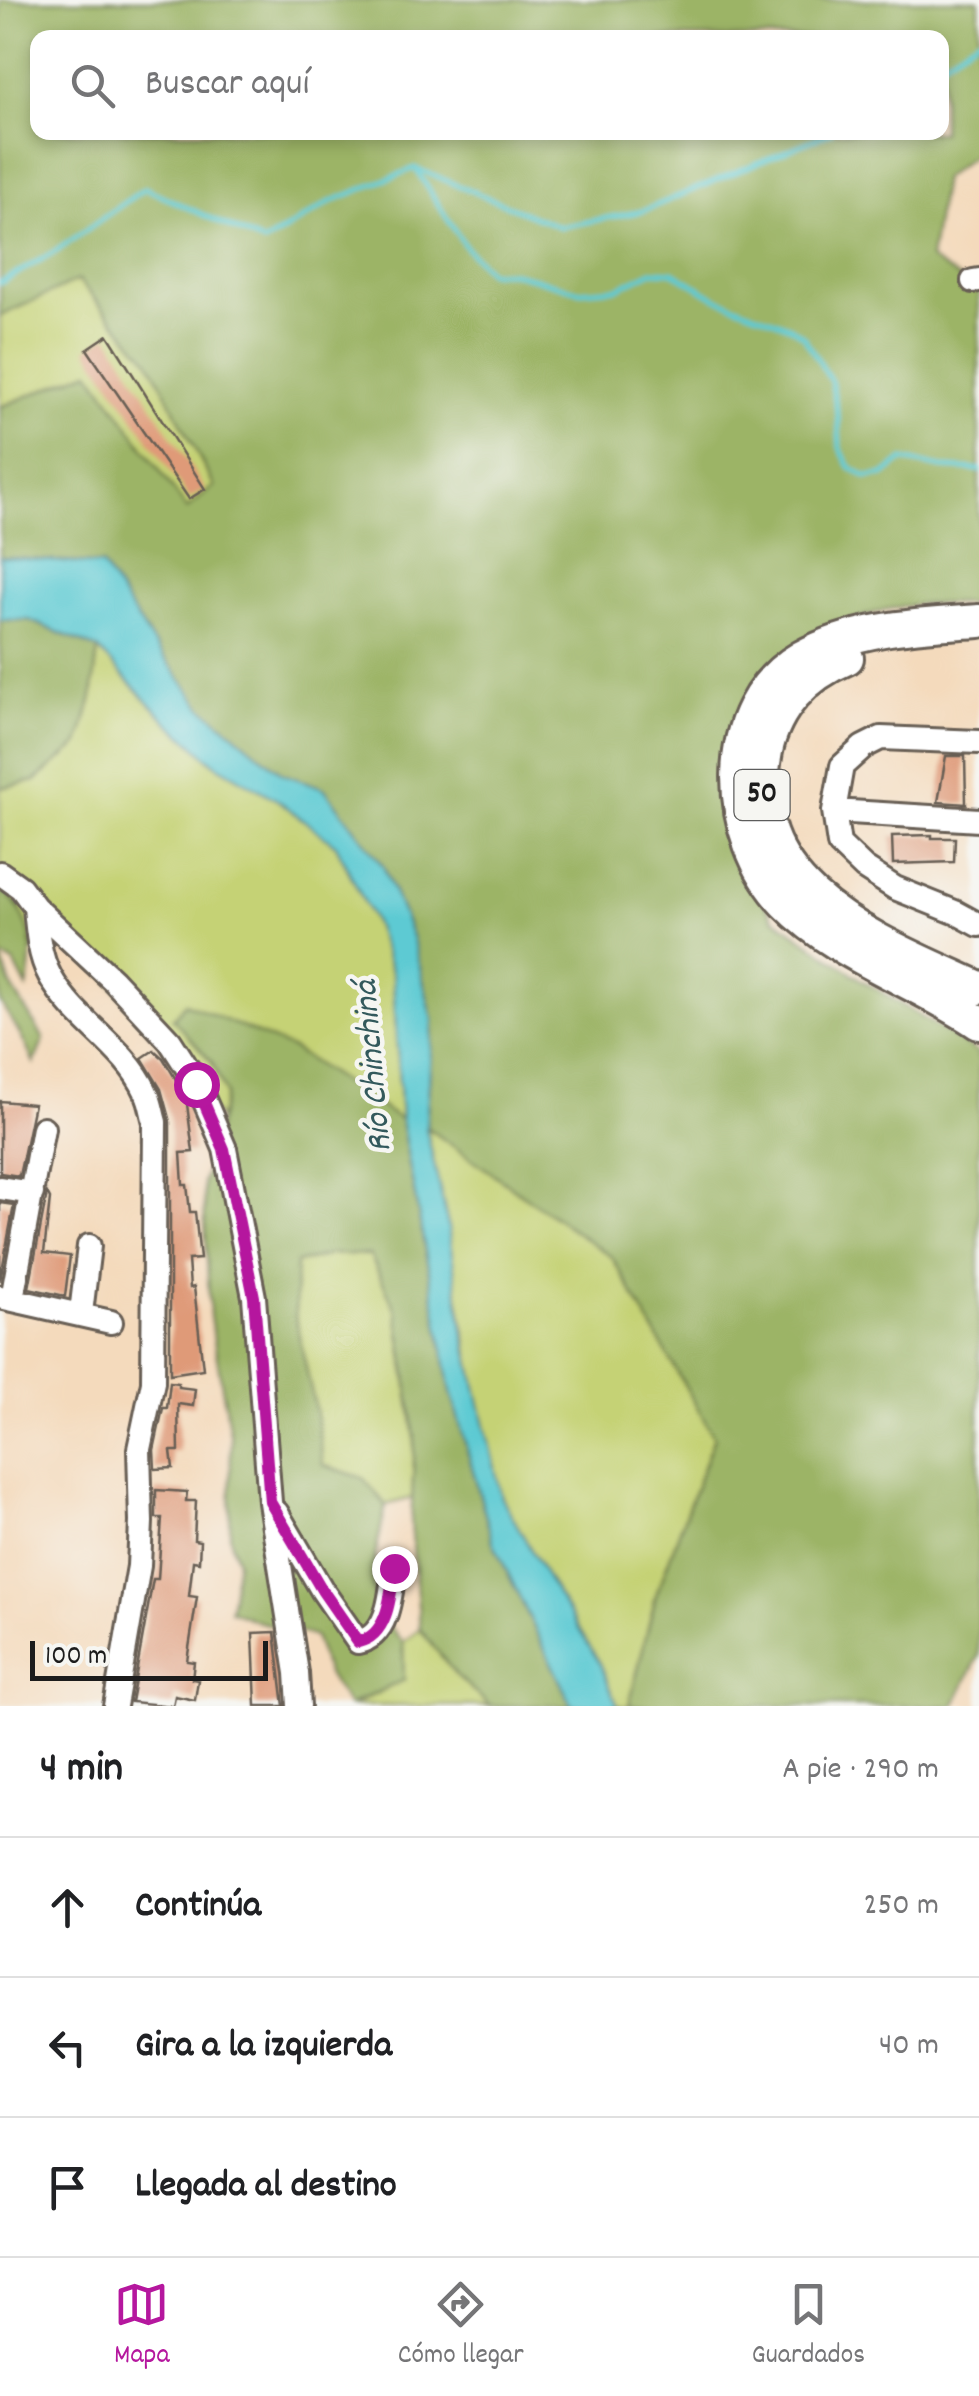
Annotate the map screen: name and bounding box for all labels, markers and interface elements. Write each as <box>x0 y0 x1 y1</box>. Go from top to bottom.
search box <box>30 30 949 140</box>
icon: search <box>65 58 120 113</box>
text: Buscar aquí <box>145 58 309 113</box>
road number: 50 <box>734 770 790 820</box>
water label: Río Chinchiná <box>342 974 407 1154</box>
route start <box>174 1062 220 1108</box>
route end <box>372 1546 418 1592</box>
scale bar <box>30 1636 268 1680</box>
text: 100 m <box>45 1638 107 1678</box>
text: 4 min <box>40 1741 123 1801</box>
text: A pie · 290 m <box>782 1748 939 1794</box>
icon: ahead <box>40 1880 95 1935</box>
text: Continúa <box>135 1880 261 1935</box>
text: 250 m <box>863 1884 939 1930</box>
icon: left <box>40 2020 95 2075</box>
text: Gira a la izquierda <box>135 2020 392 2075</box>
text: 40 m <box>879 2024 939 2070</box>
icon: arrive <box>40 2160 95 2215</box>
text: Llegada al destino <box>135 2160 397 2215</box>
tab: Mapa <box>114 2277 170 2377</box>
tab: Cómo llegar <box>398 2277 524 2377</box>
tab: Guardados <box>752 2277 865 2377</box>

